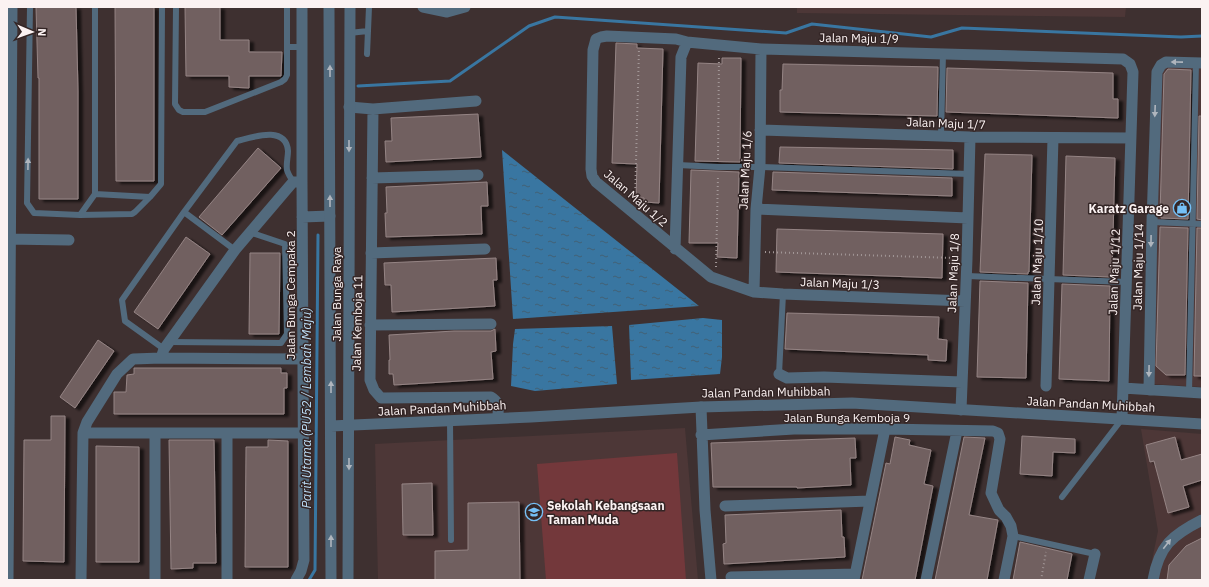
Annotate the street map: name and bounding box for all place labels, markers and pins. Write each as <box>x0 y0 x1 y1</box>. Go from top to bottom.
shop icon: Karatz Garage <box>1172 198 1192 218</box>
place label: Karatz Garage <box>1089 201 1169 216</box>
place label: Sekolah Kebangsaan Taman Muda <box>547 498 665 527</box>
school or university icon: Sekolah Kebangsaan Taman Muda <box>524 502 544 522</box>

